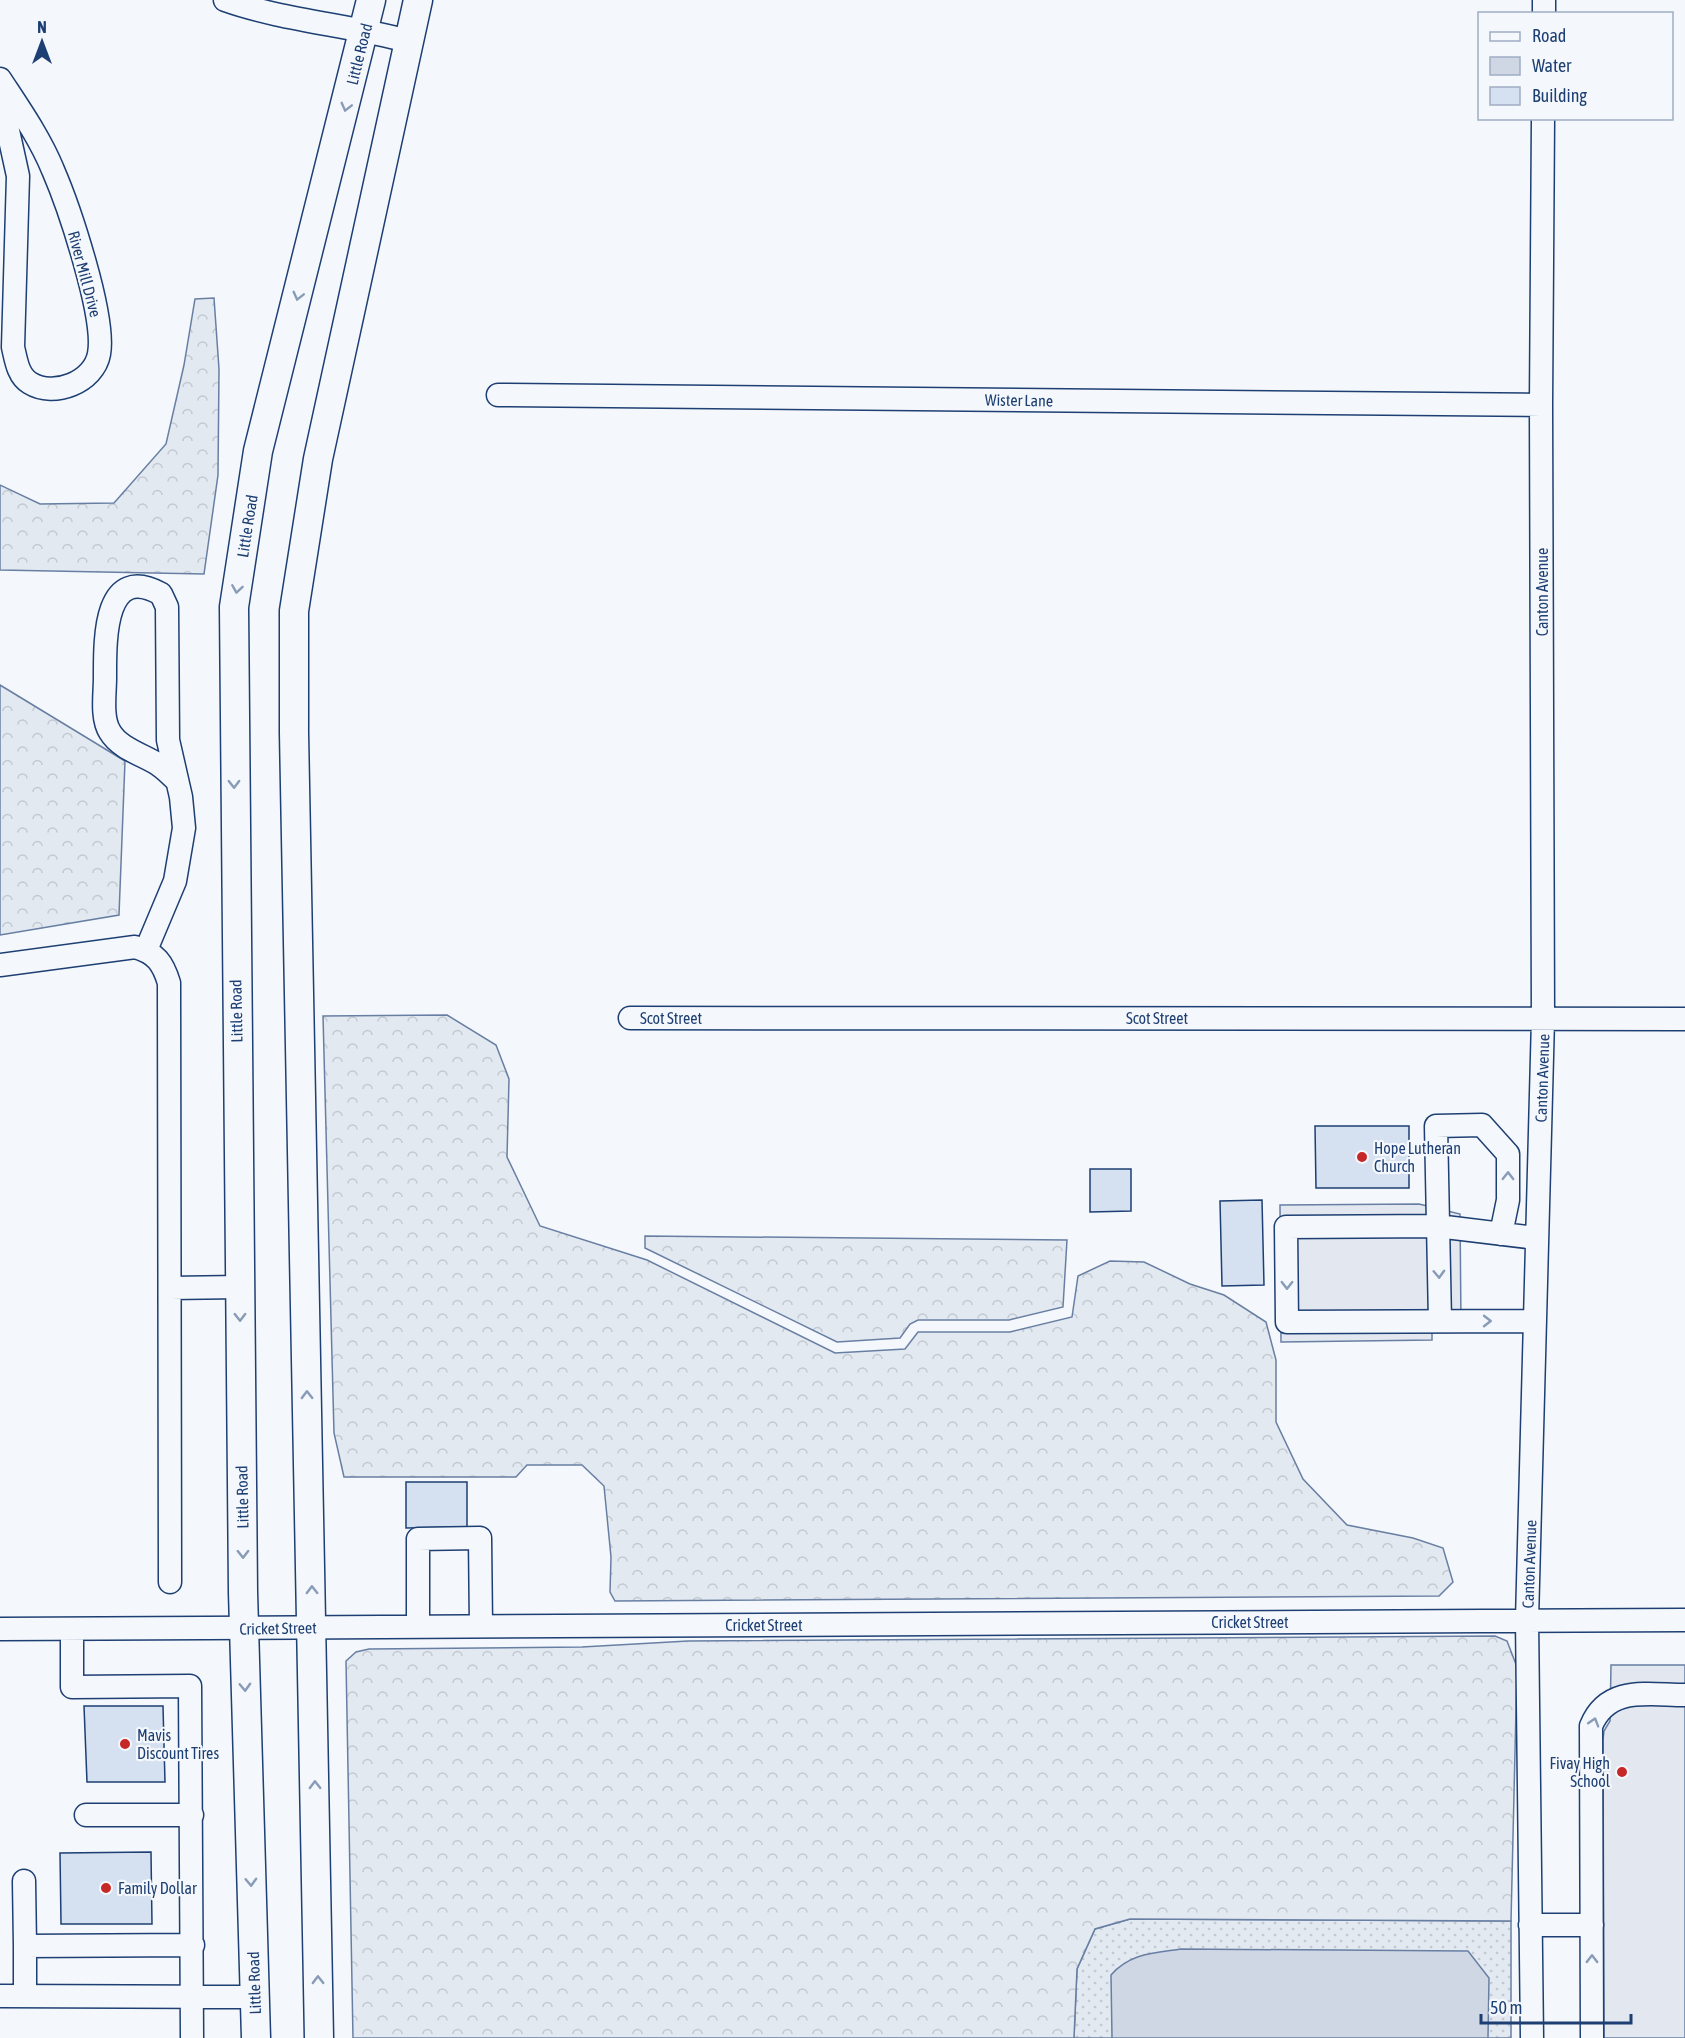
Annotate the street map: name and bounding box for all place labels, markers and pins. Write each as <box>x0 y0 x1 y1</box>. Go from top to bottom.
place label: Hope Lutheran Church <box>1374 1139 1461 1175</box>
marker: Hope Lutheran Church <box>1355 1150 1369 1164</box>
place label: Mavis Discount Tires <box>137 1726 219 1762</box>
marker: Mavis Discount Tires <box>118 1737 132 1751</box>
place label: Fivay High School <box>1550 1754 1611 1790</box>
marker: Fivay High School <box>1615 1765 1629 1779</box>
place label: Family Dollar <box>118 1879 197 1898</box>
marker: Family Dollar <box>99 1881 113 1895</box>

